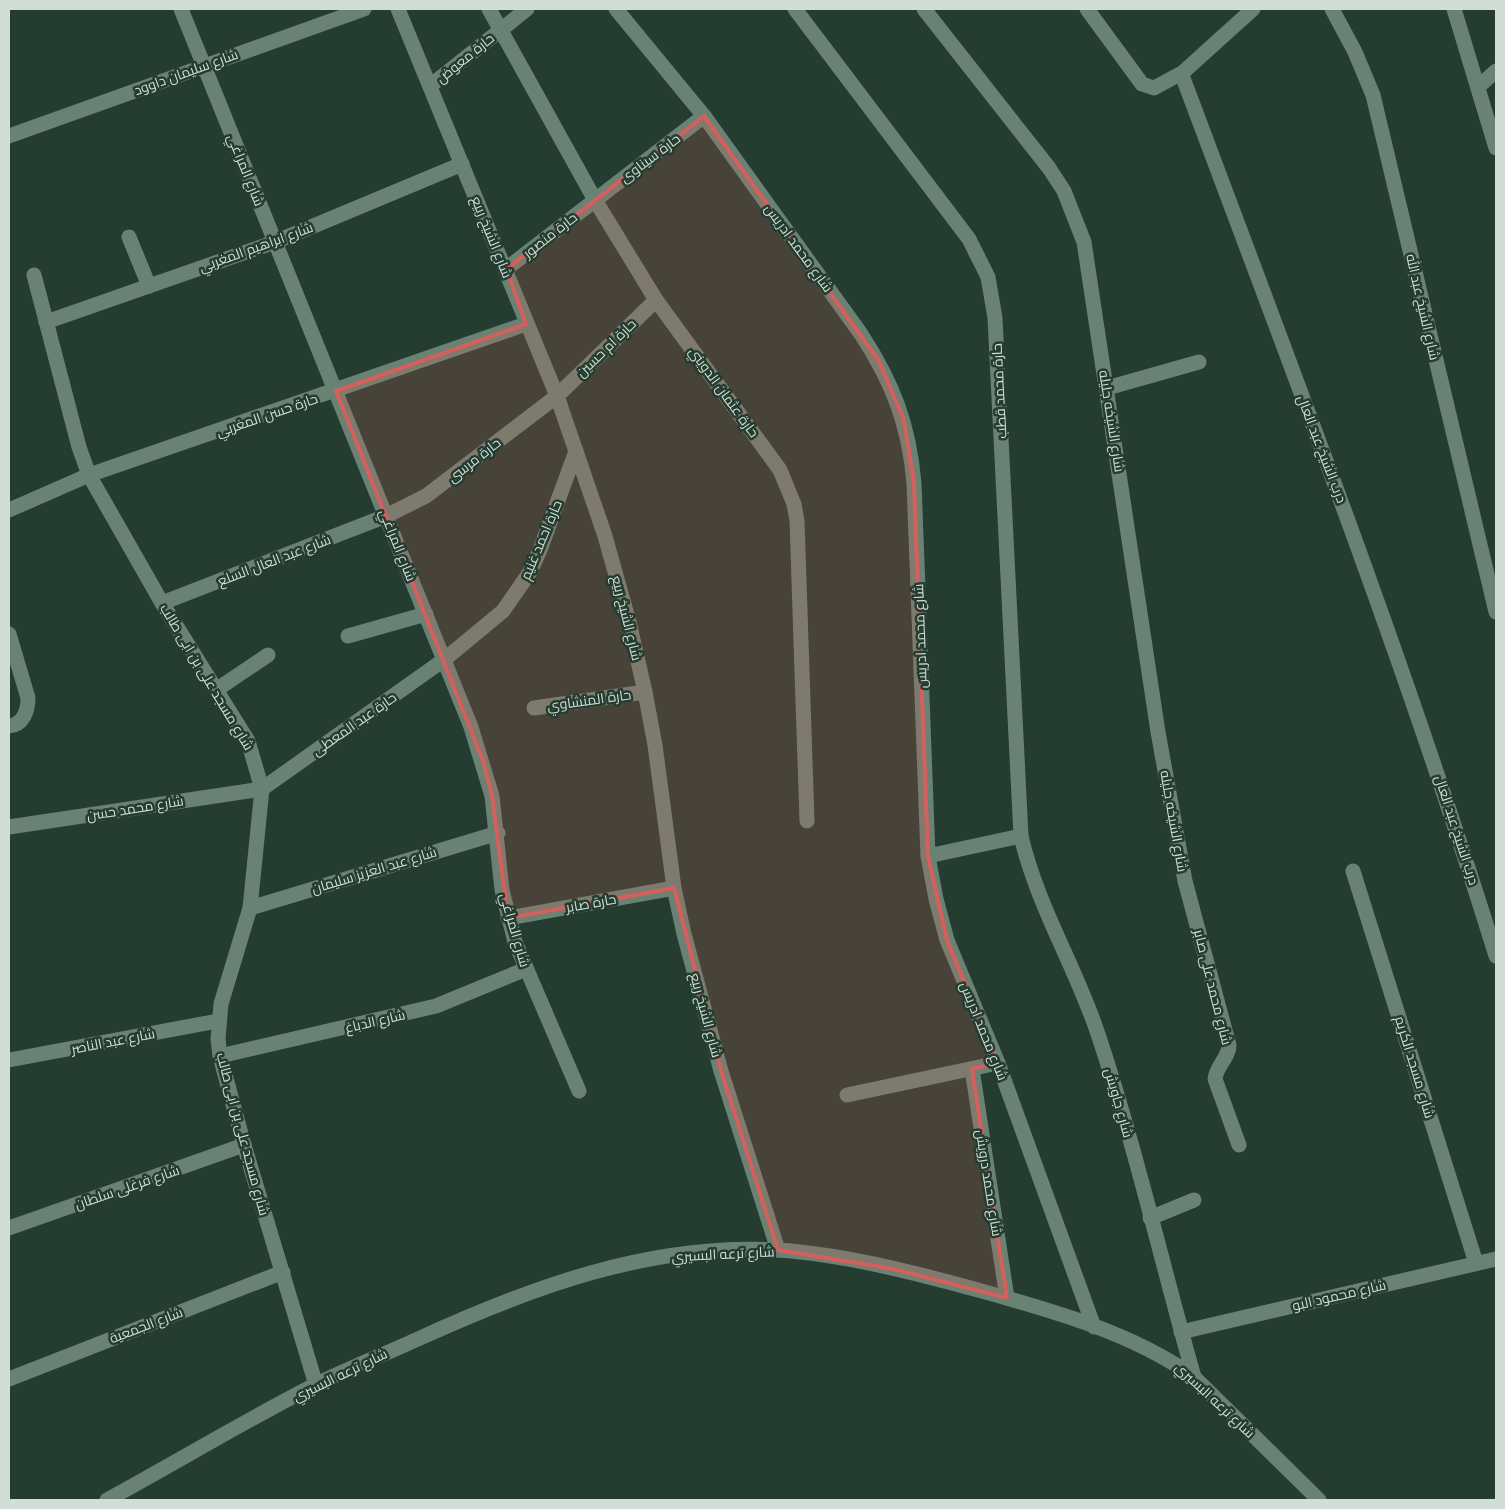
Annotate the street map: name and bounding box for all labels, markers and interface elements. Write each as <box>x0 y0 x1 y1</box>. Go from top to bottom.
street label: حارة معوض <box>432 28 498 87</box>
street label: شارع سليمان داوود <box>131 44 241 99</box>
street label: حارة سيناوى <box>615 129 684 187</box>
street label: شارع المراغي <box>221 131 270 210</box>
street label: شارع الشيخ ربيع <box>467 193 518 281</box>
street label: شارع محمد ادريس <box>761 200 838 296</box>
street label: حارة منصور <box>518 207 581 262</box>
street label: شارع ابراهيم المغربي <box>196 217 317 279</box>
street label: شارع الشيخ عبد الله <box>1402 252 1445 362</box>
street label: حارة ام حسين <box>571 314 641 382</box>
street label: حارة عثمان الدويني <box>683 342 764 443</box>
street label: حارة محمد قطب <box>987 343 1010 439</box>
street label: شارع الشيخه جليله <box>1095 369 1130 473</box>
street label: حارة حسن المغربي <box>213 388 321 444</box>
street label: درب الشيخ عبد العال <box>1293 392 1352 506</box>
street label: حارة مرسى <box>443 433 504 486</box>
street label: حارة احمد غنيم <box>515 497 567 583</box>
street label: شارع المراغي <box>373 506 422 585</box>
street label: شارع عبد العال السلع <box>214 529 333 590</box>
street label: شارع الشيخ ربيع <box>608 573 647 662</box>
street label: شارع محمد ادريس <box>908 583 931 689</box>
street label: شارع مسجد على بن ابى طالب <box>156 600 259 754</box>
street label: حارة المنشاوي <box>546 684 633 718</box>
street label: حارة عبد المعطى <box>308 687 400 760</box>
street label: شارع الشيخه جليله <box>1156 769 1193 873</box>
street label: درب الشيخ عبد العال <box>1431 773 1484 887</box>
street label: شارع محمد حسن <box>85 790 185 825</box>
street label: شارع عبد العزيز سليمان <box>309 841 439 898</box>
street label: حارة صابر <box>563 889 618 916</box>
street label: شارع المراغي <box>493 891 535 970</box>
street label: شارع محمد على صابر <box>1190 926 1237 1047</box>
street label: شارع الشيخ ربيع <box>686 970 727 1059</box>
street label: شارع محمد ادريس <box>956 979 1013 1083</box>
street label: شارع الدباغ <box>343 1004 407 1037</box>
street label: شارع مسجد الكريم <box>1390 1013 1440 1121</box>
street label: شارع عبد الناصر <box>68 1023 156 1058</box>
street label: شارع مسجد على بن ابى طالب <box>213 1050 274 1217</box>
street label: شارع جاويش <box>1101 1066 1138 1140</box>
street label: شارع محمد درويش <box>972 1128 1007 1238</box>
street label: شارع فرغلى سلطان <box>72 1160 182 1213</box>
street label: شارع ترعه البسيري <box>671 1241 775 1269</box>
street label: شارع محمود البو <box>1290 1274 1388 1315</box>
street label: شارع الجمعية <box>106 1302 185 1347</box>
street label: شارع ترعه البسيري <box>289 1343 392 1408</box>
street label: شارع ترعه البسيري <box>1169 1358 1260 1444</box>

